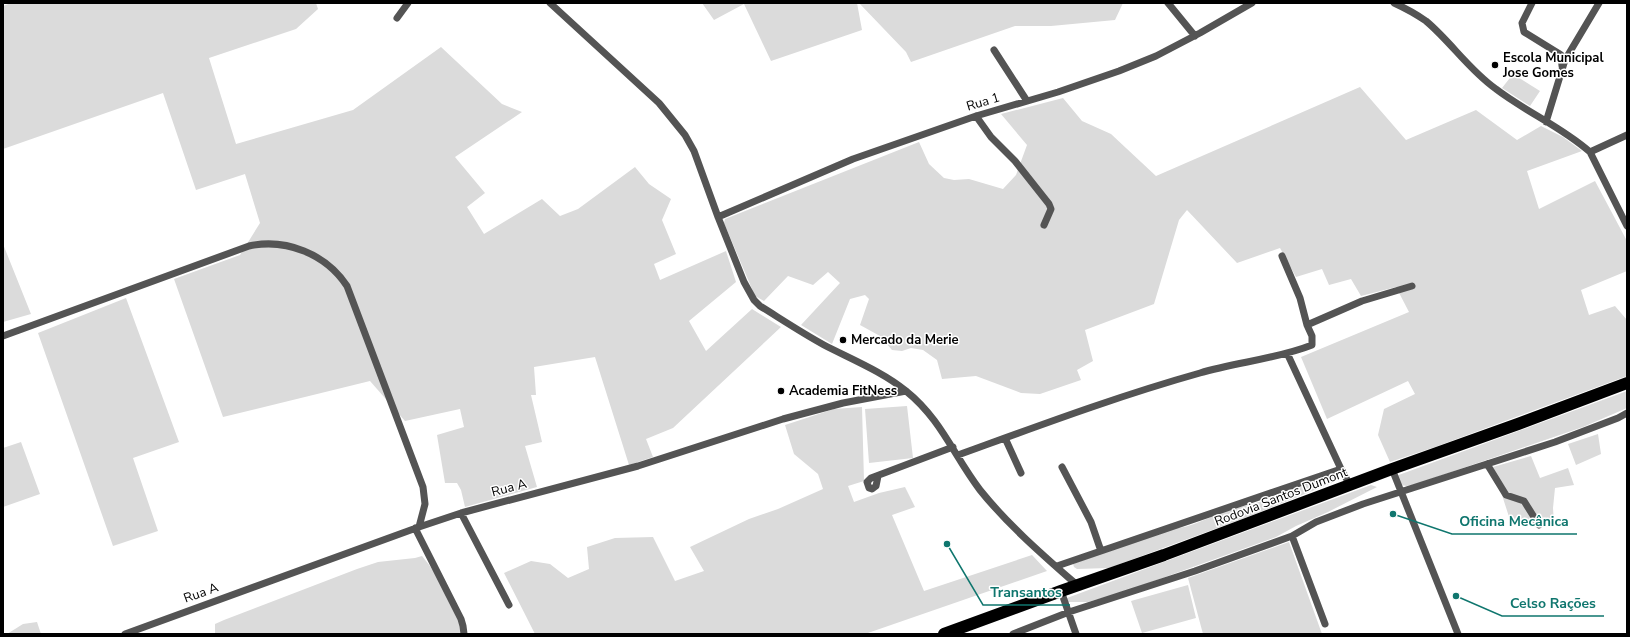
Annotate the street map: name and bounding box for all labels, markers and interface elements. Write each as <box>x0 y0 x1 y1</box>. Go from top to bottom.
place label: Escola Municipal Jose Gomes <box>1502 49 1604 82</box>
marker: Escola Municipal Jose Gomes <box>1490 60 1500 70</box>
street label: Rua 1 <box>964 88 1002 116</box>
place label: Mercado da Merie <box>851 331 959 349</box>
marker: Mercado da Merie <box>838 335 848 345</box>
place label: Academia FitNess <box>789 382 897 400</box>
marker: Academia FitNess <box>776 386 786 396</box>
street label: Rodovia Santos Dumont <box>1212 463 1351 531</box>
street label: Rua A <box>489 475 529 501</box>
callout: Oficina Mecânica <box>1452 508 1577 534</box>
text: Oficina Mecânica <box>1459 512 1569 531</box>
street label: Rua A <box>181 578 221 608</box>
callout: Transantos <box>983 579 1070 605</box>
text: Transantos <box>990 583 1062 602</box>
callout: Celso Rações <box>1502 590 1604 616</box>
text: Celso Rações <box>1510 594 1596 613</box>

